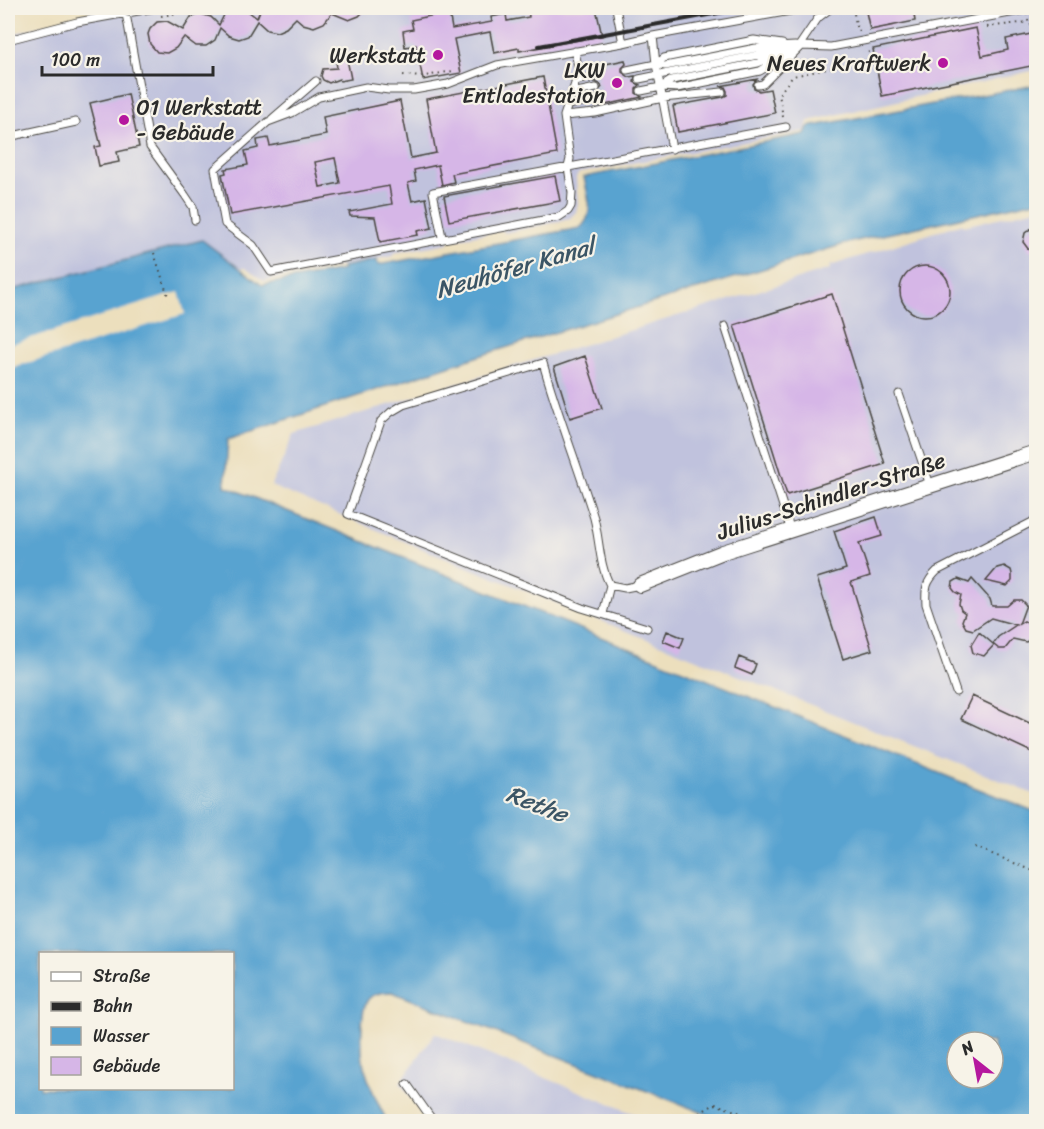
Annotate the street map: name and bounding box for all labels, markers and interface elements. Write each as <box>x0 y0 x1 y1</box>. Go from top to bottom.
place label: Werkstatt <box>329 36 426 75</box>
scale bar <box>42 39 213 77</box>
text: 100 m <box>51 44 100 76</box>
place label: Neues Kraftwerk <box>767 44 931 83</box>
marker: Werkstatt <box>431 48 445 62</box>
place label: LKW Entladestation <box>462 51 605 115</box>
marker: Neues Kraftwerk <box>936 56 950 70</box>
marker: LKW Entladestation <box>610 76 624 90</box>
place label: 01 Werkstatt - Gebäude <box>136 88 262 152</box>
marker: 01 Werkstatt - Gebäude <box>117 113 131 127</box>
water label: Neuhöfer Kanal <box>431 224 604 311</box>
street label: Julius-Schindler-Straße <box>711 441 950 552</box>
water label: Rethe <box>500 773 576 836</box>
legend <box>39 952 234 1090</box>
text: Straße <box>93 960 150 992</box>
text: Bahn <box>93 990 133 1022</box>
text: Wasser <box>93 1020 151 1052</box>
north arrow <box>945 1030 1005 1090</box>
text: N <box>954 1032 981 1063</box>
text: Gebäude <box>93 1050 161 1082</box>

